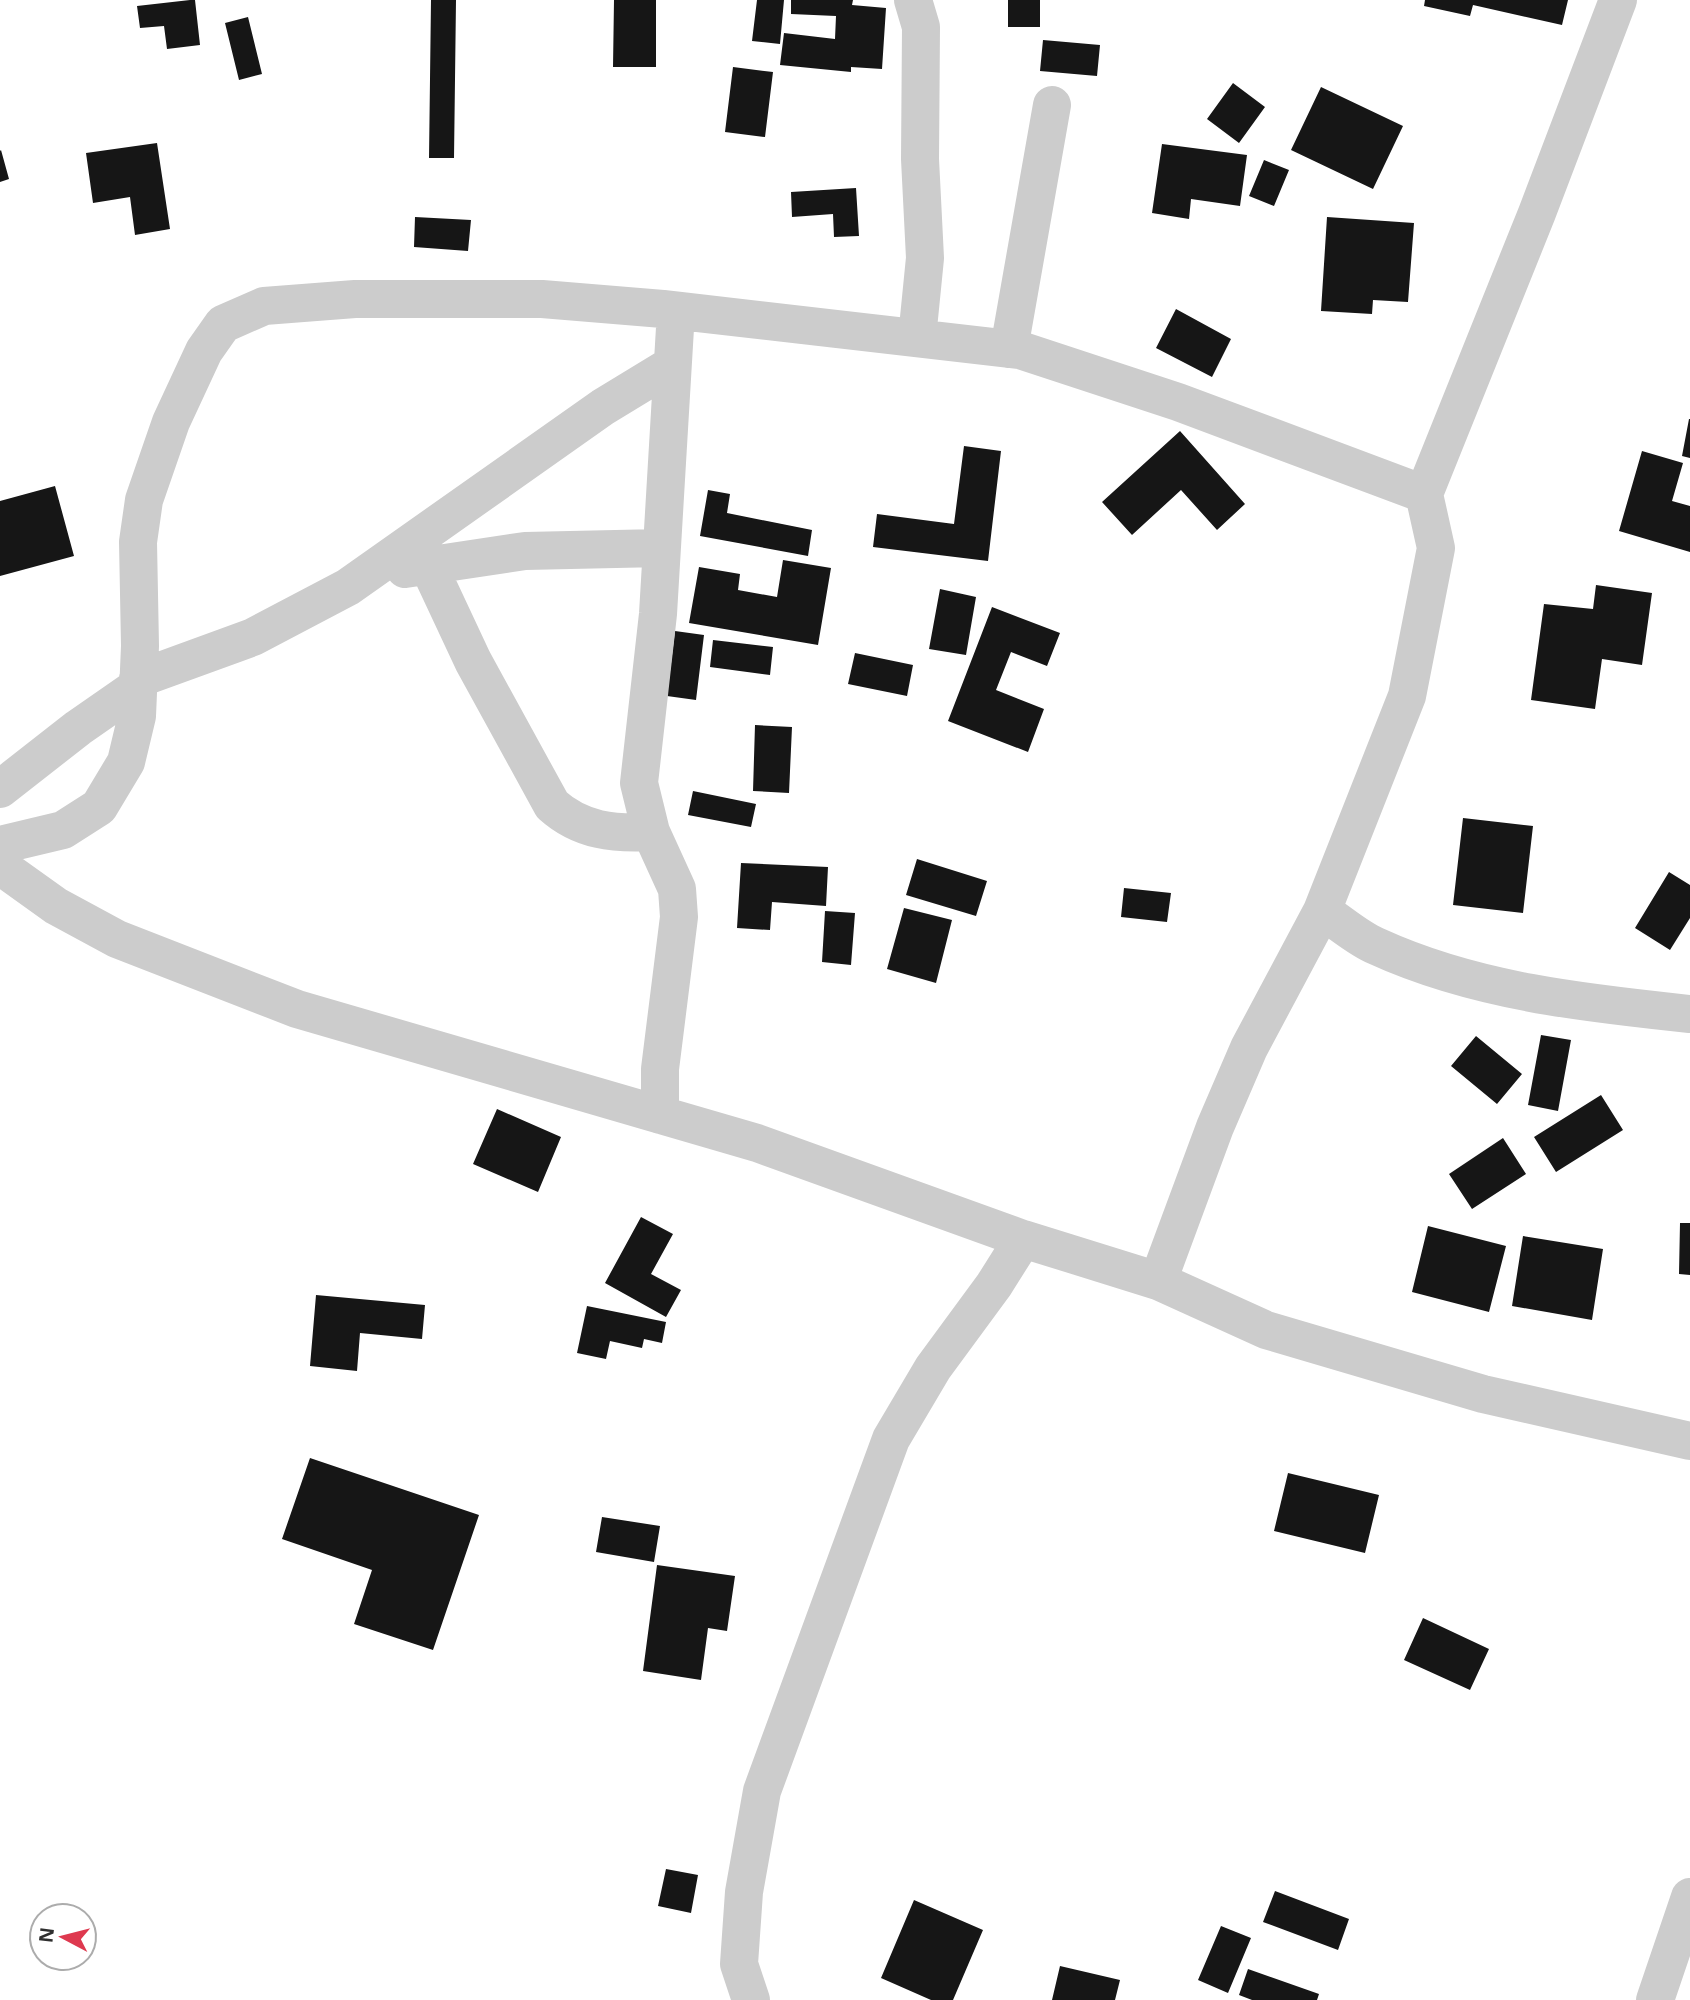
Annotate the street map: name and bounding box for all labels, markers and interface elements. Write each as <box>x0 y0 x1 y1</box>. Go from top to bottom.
north arrow <box>28 1902 98 1972</box>
text: N <box>32 1926 60 1944</box>

